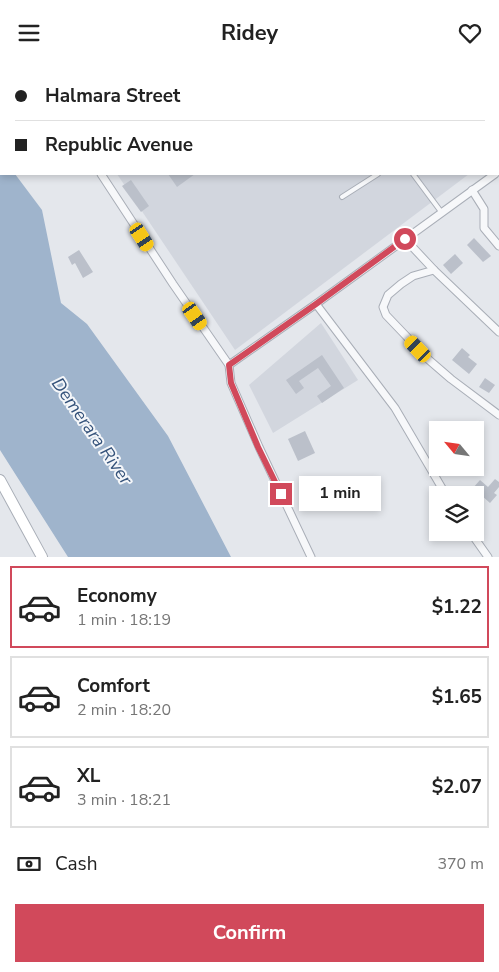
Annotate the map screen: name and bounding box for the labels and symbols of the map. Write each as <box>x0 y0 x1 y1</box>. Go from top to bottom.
car <box>127 220 156 254</box>
route start <box>394 228 416 250</box>
car <box>180 299 209 333</box>
car <box>402 333 433 365</box>
water label: Demerara River <box>46 373 138 490</box>
north arrow <box>429 421 484 476</box>
callout: 1 min <box>298 477 381 511</box>
route end <box>270 483 292 505</box>

